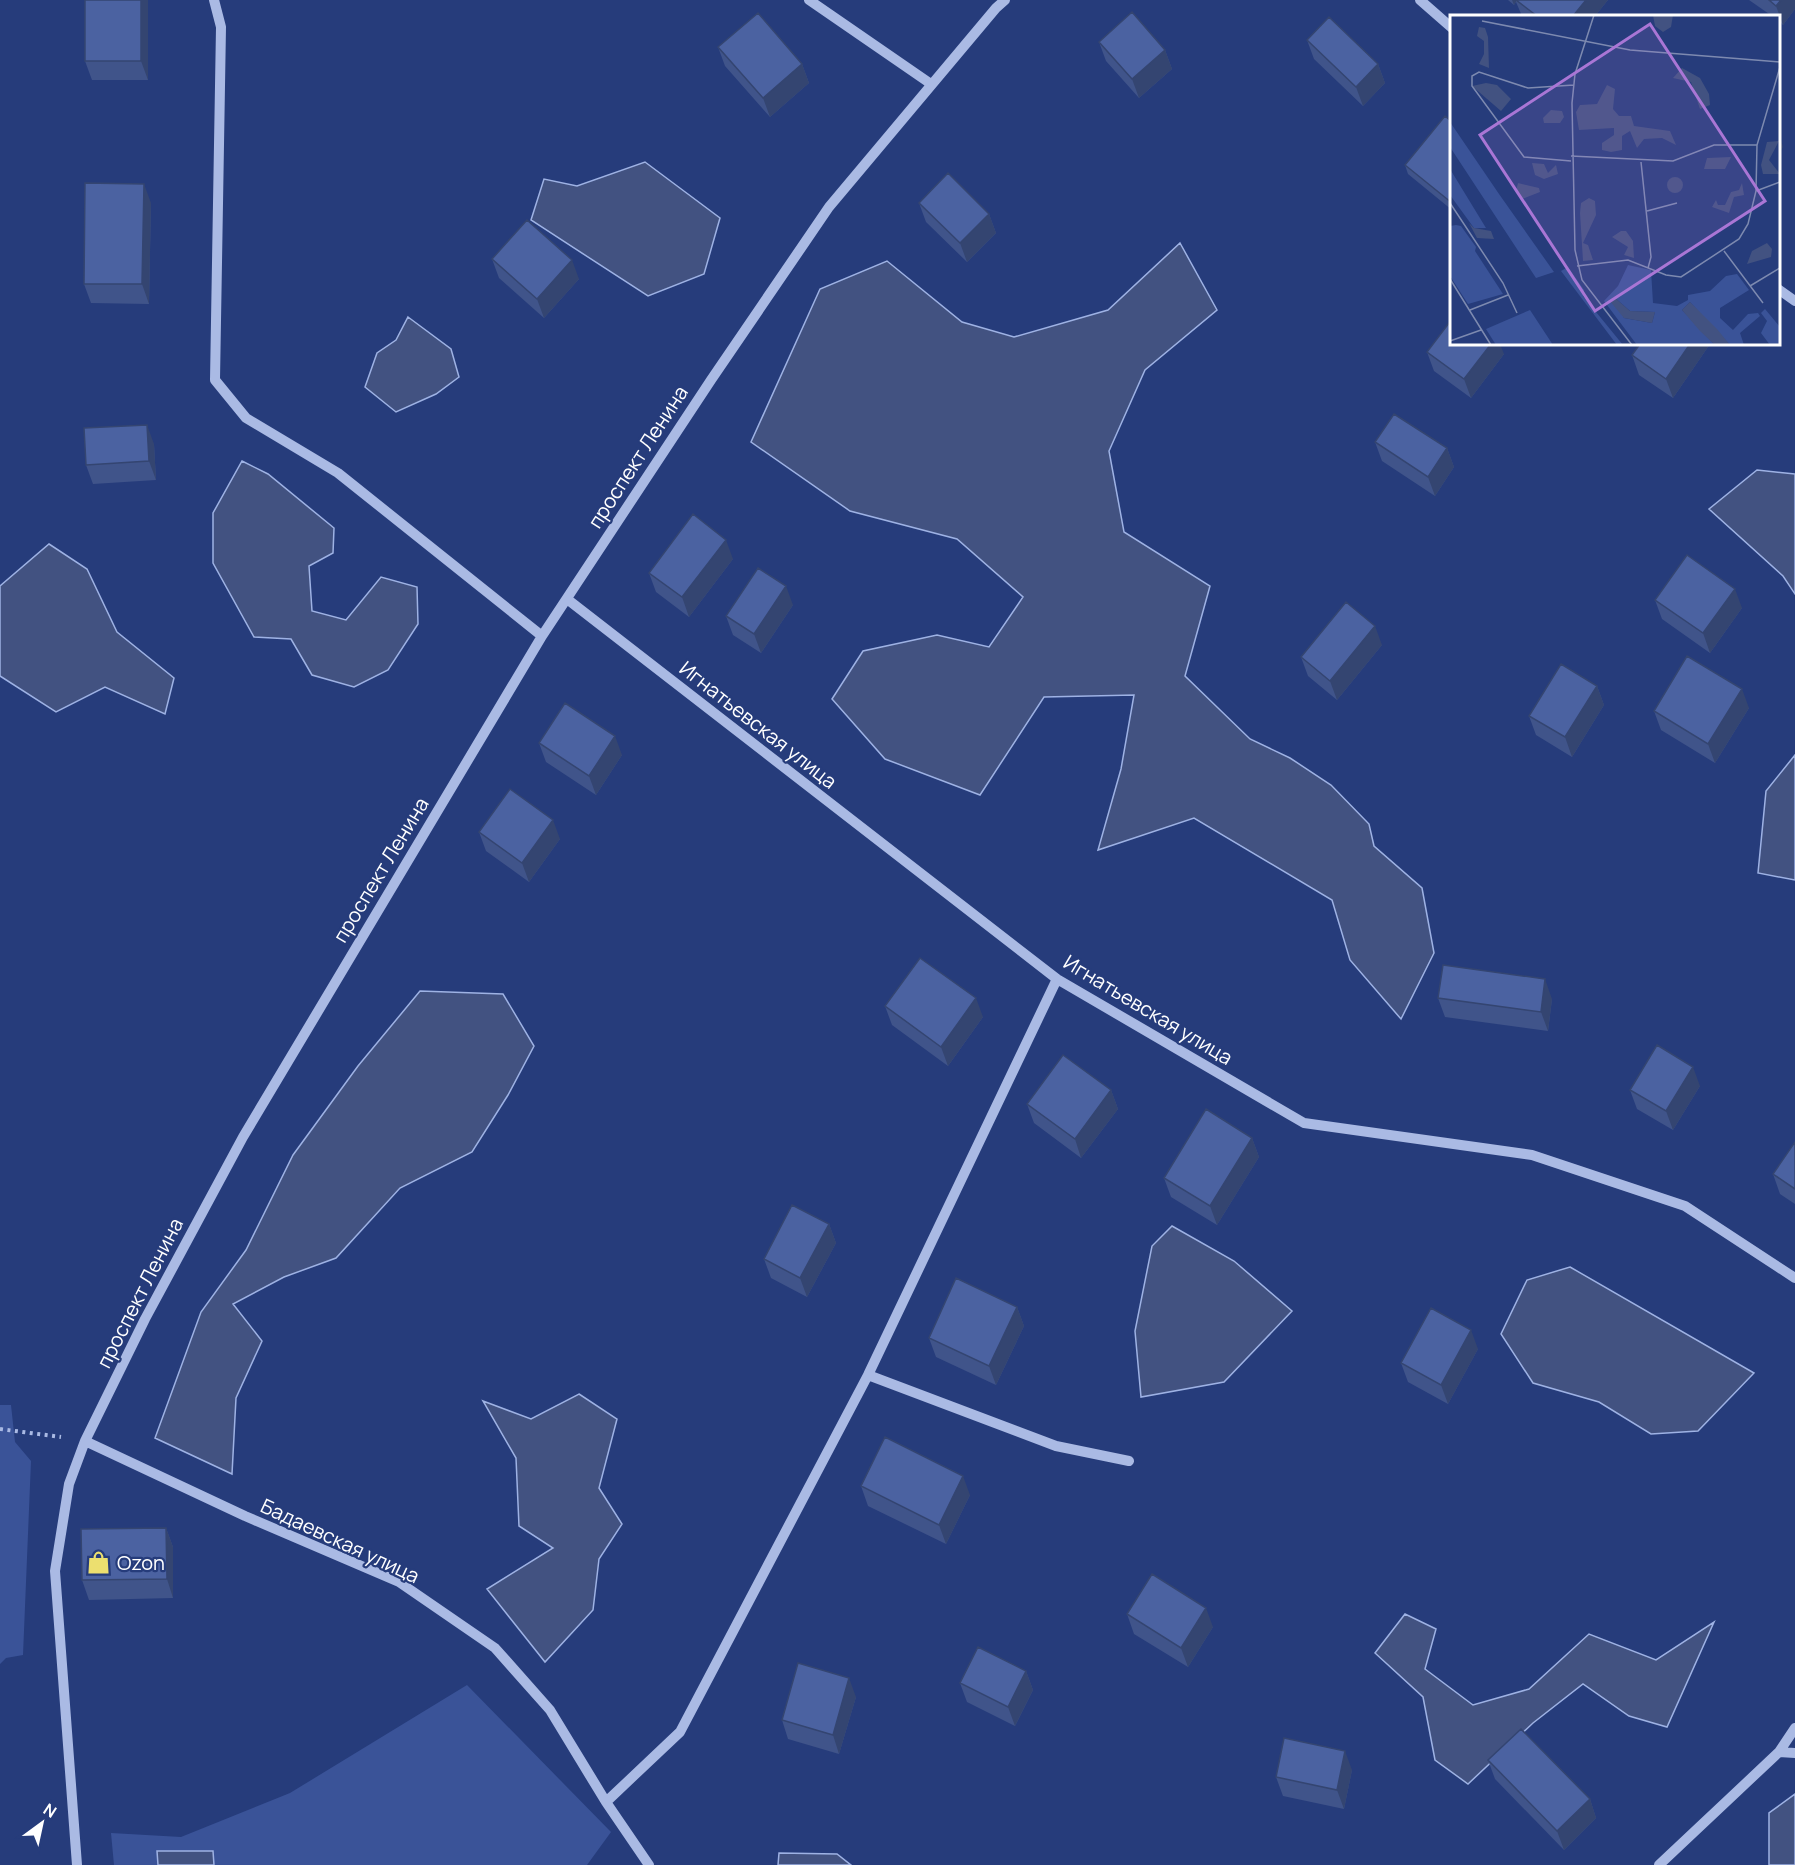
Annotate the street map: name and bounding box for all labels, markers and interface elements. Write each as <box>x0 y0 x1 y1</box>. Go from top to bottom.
inset map <box>1450 15 1780 345</box>
street label: проспект Ленина <box>581 380 694 533</box>
street label: Игнатьевская улица <box>674 655 843 795</box>
street label: проспект Ленина <box>326 792 435 947</box>
street label: Игнатьевская улица <box>1059 948 1238 1071</box>
street label: проспект Ленина <box>90 1213 189 1372</box>
street label: Бадаевская улица <box>256 1492 424 1589</box>
place label: Ozon <box>117 1549 165 1576</box>
shop icon: Ozon <box>86 1550 112 1576</box>
north arrow <box>12 1793 72 1853</box>
text: N <box>39 1798 61 1823</box>

